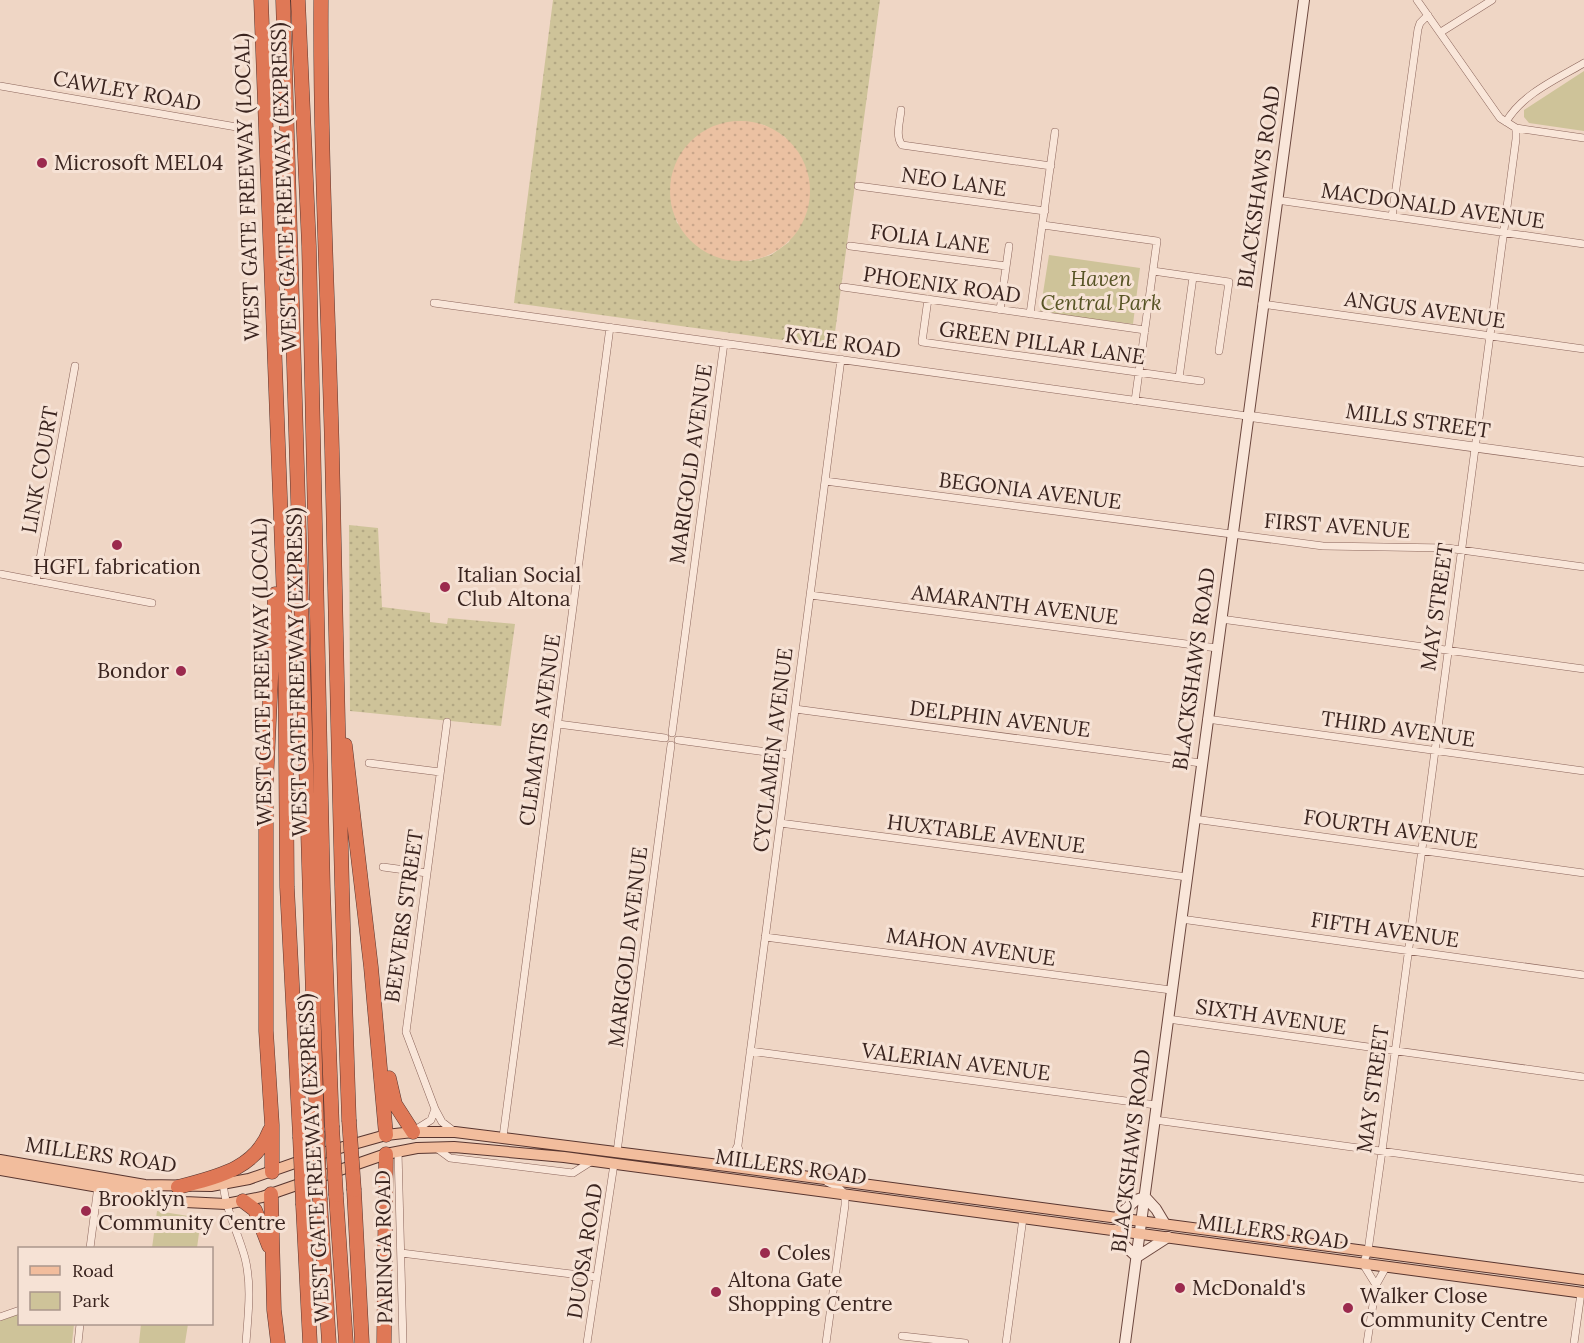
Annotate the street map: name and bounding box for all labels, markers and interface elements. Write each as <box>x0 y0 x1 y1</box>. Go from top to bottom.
street label: WEST GATE FREEWAY (EXPRESS) <box>264 22 303 352</box>
street label: WEST GATE FREEWAY (LOCAL) <box>228 33 265 341</box>
street label: CAWLEY ROAD <box>51 64 203 117</box>
street label: BLACKSHAWS ROAD <box>1231 84 1286 290</box>
place label: Microsoft MEL04 <box>54 149 223 176</box>
marker: Microsoft MEL04 <box>35 156 49 170</box>
street label: NEO LANE <box>900 161 1008 202</box>
street label: MACDONALD AVENUE <box>1320 176 1547 235</box>
street label: FOLIA LANE <box>869 218 991 259</box>
street label: PHOENIX ROAD <box>861 260 1023 309</box>
park label: Haven Central Park <box>1040 265 1162 316</box>
street label: ANGUS AVENUE <box>1342 285 1507 334</box>
street label: GREEN PILLAR LANE <box>937 315 1147 370</box>
street label: KYLE ROAD <box>783 321 903 364</box>
street label: MARIGOLD AVENUE <box>663 362 718 566</box>
street label: MILLS STREET <box>1344 397 1492 444</box>
street label: LINK COURT <box>15 404 64 536</box>
street label: BEGONIA AVENUE <box>937 466 1123 515</box>
street label: WEST GATE FREEWAY (EXPRESS) <box>280 507 313 837</box>
street label: FIRST AVENUE <box>1263 507 1411 544</box>
street label: WEST GATE FREEWAY (LOCAL) <box>245 518 278 826</box>
marker: HGFL fabrication <box>110 538 124 552</box>
street label: MAY STREET <box>1414 541 1459 673</box>
place label: HGFL fabrication <box>33 553 201 580</box>
place label: Italian Social Club Altona <box>457 561 581 612</box>
street label: BLACKSHAWS ROAD <box>1166 566 1221 772</box>
street label: AMARANTH AVENUE <box>909 578 1120 631</box>
marker: Italian Social Club Altona <box>438 580 452 594</box>
street label: CLEMATIS AVENUE <box>513 632 566 828</box>
street label: CYCLAMEN AVENUE <box>747 646 798 854</box>
place label: Bondor <box>97 657 169 684</box>
marker: Bondor <box>174 664 188 678</box>
street label: DELPHIN AVENUE <box>908 694 1092 743</box>
street label: THIRD AVENUE <box>1319 704 1477 753</box>
street label: FOURTH AVENUE <box>1302 803 1480 854</box>
street label: HUXTABLE AVENUE <box>885 808 1087 859</box>
street label: BEEVERS STREET <box>378 828 429 1004</box>
street label: MARIGOLD AVENUE <box>602 845 653 1049</box>
street label: FIFTH AVENUE <box>1309 906 1461 953</box>
street label: MAHON AVENUE <box>885 921 1057 972</box>
street label: WEST GATE FREEWAY (EXPRESS) <box>291 993 336 1323</box>
street label: SIXTH AVENUE <box>1194 993 1348 1040</box>
street label: MAY STREET <box>1350 1023 1395 1155</box>
street label: VALERIAN AVENUE <box>859 1036 1052 1086</box>
street label: BLACKSHAWS ROAD <box>1105 1048 1156 1254</box>
street label: MILLERS ROAD <box>24 1131 179 1178</box>
street label: MILLERS ROAD <box>714 1143 869 1190</box>
street label: PARINGA ROAD <box>369 1170 398 1324</box>
street label: DUOSA ROAD <box>560 1181 609 1321</box>
place label: Brooklyn Community Centre <box>98 1185 286 1236</box>
marker: Brooklyn Community Centre <box>79 1204 93 1218</box>
street label: MILLERS ROAD <box>1196 1208 1351 1255</box>
place label: Coles <box>777 1239 831 1266</box>
marker: Coles <box>758 1246 772 1260</box>
legend <box>18 1247 213 1325</box>
text: Road <box>72 1259 114 1282</box>
place label: Altona Gate Shopping Centre <box>727 1266 893 1317</box>
place label: McDonald's <box>1192 1274 1306 1301</box>
marker: McDonald's <box>1173 1281 1187 1295</box>
place label: Walker Close Community Centre <box>1360 1282 1548 1333</box>
marker: Altona Gate Shopping Centre <box>709 1285 723 1299</box>
text: Park <box>72 1289 110 1312</box>
marker: Walker Close Community Centre <box>1341 1301 1355 1315</box>

